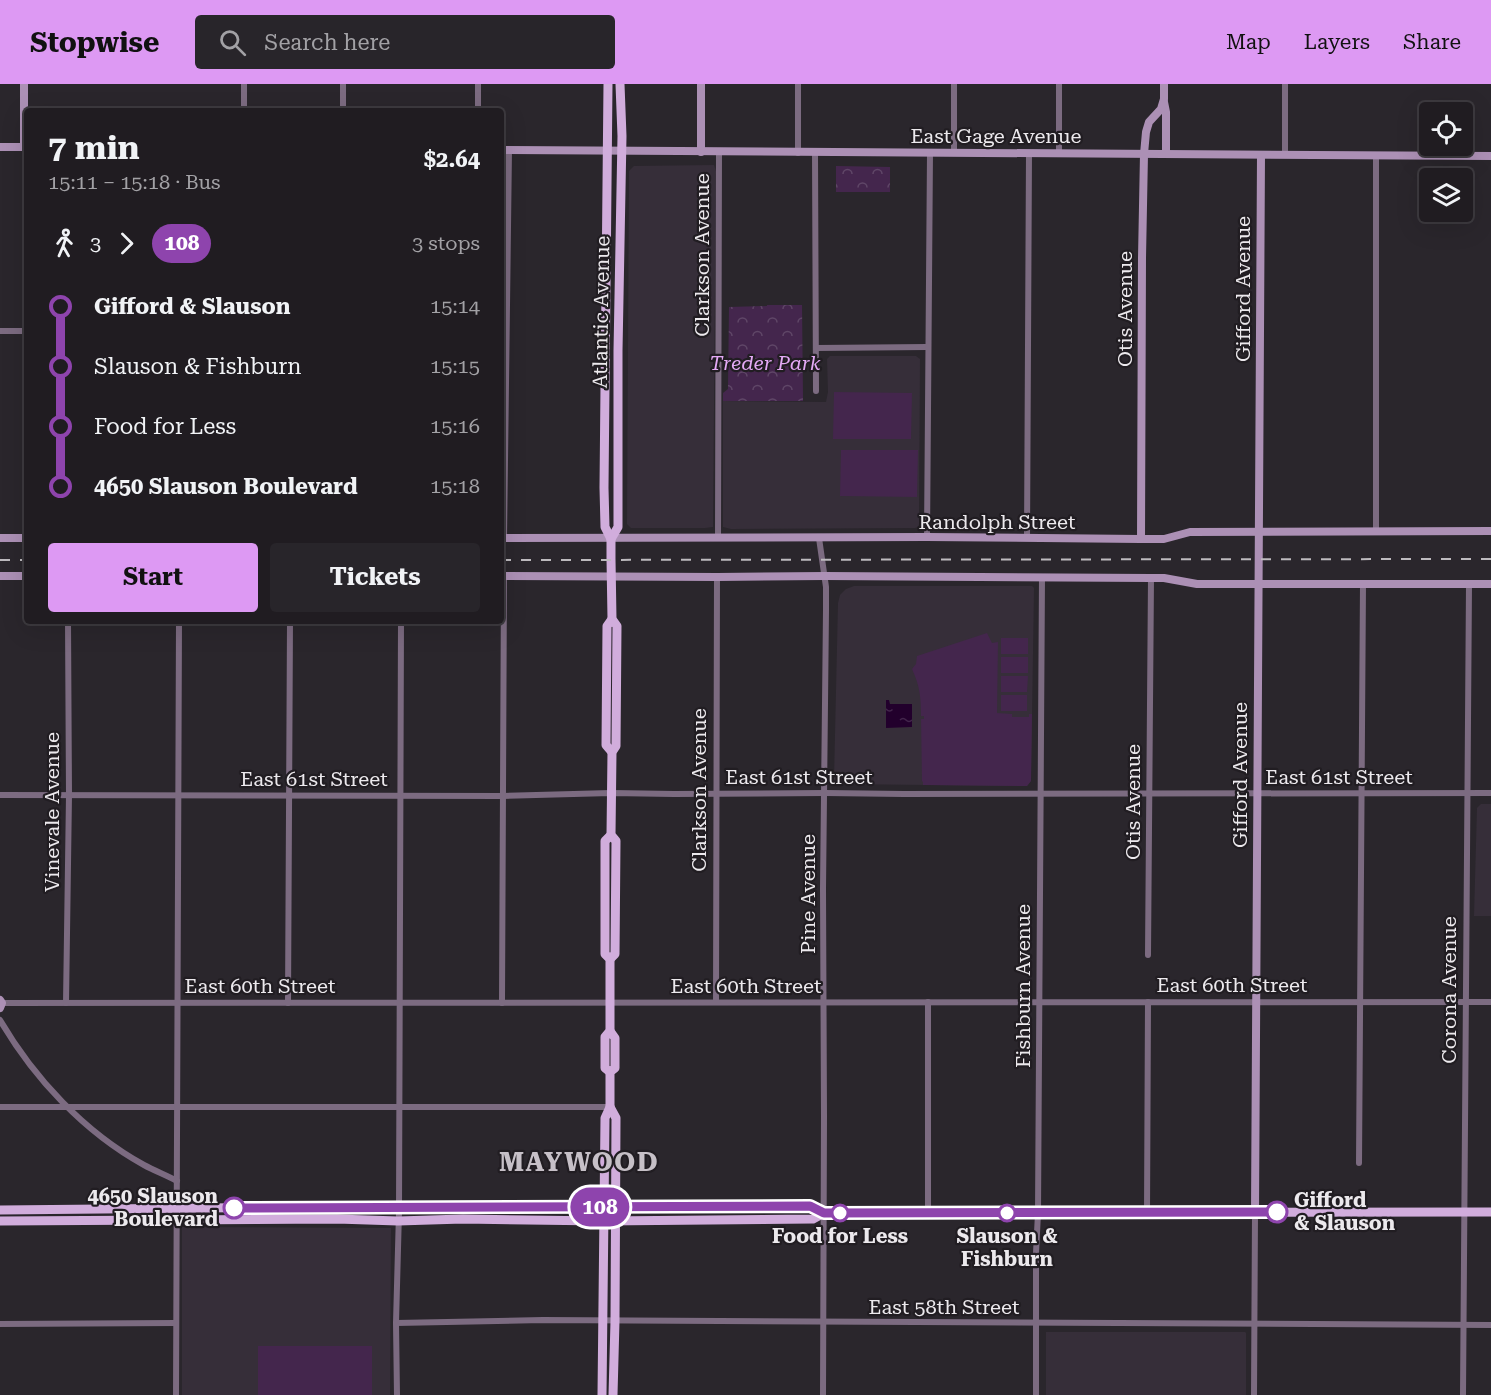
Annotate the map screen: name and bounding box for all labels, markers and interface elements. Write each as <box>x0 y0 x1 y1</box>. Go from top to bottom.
search box <box>195 15 615 69</box>
text: Stopwise <box>30 26 159 59</box>
icon: search <box>216 26 249 59</box>
text: Search here <box>264 30 390 55</box>
text: Map <box>1226 30 1271 54</box>
text: Layers <box>1304 30 1370 54</box>
text: Share <box>1403 30 1461 54</box>
map controls <box>1419 102 1473 222</box>
button: locate <box>1419 102 1473 156</box>
street label: East Gage Avenue <box>910 124 1082 148</box>
text: 7 min <box>48 128 140 167</box>
text: $2.64 <box>424 147 480 172</box>
button: layers <box>1419 168 1473 222</box>
text: 15:11 – 15:18 · Bus <box>48 170 220 194</box>
street label: Clarkson Avenue <box>690 173 714 337</box>
street label: Gifford Avenue <box>1231 216 1255 362</box>
icon: walk <box>48 227 81 260</box>
icon: forward <box>110 227 143 260</box>
text: 3 <box>90 231 101 255</box>
text: 108 <box>164 231 199 255</box>
text: 3 stops <box>412 231 480 255</box>
street label: Atlantic Avenue <box>588 235 614 389</box>
street label: Otis Avenue <box>1113 251 1137 367</box>
text: Gifford & Slauson <box>94 294 291 319</box>
text: 15:14 <box>430 294 480 318</box>
park label: Treder Park <box>709 351 821 375</box>
text: Slauson & Fishburn <box>94 354 301 379</box>
text: 15:15 <box>430 354 480 378</box>
text: Food for Less <box>94 414 236 439</box>
text: 15:16 <box>430 414 480 438</box>
text: 4650 Slauson Boulevard <box>94 474 358 499</box>
text: 15:18 <box>430 474 480 498</box>
street label: Randolph Street <box>918 510 1076 534</box>
button: Start <box>48 543 258 612</box>
button: Tickets <box>270 543 480 612</box>
street label: Gifford Avenue <box>1228 702 1252 848</box>
street label: Clarkson Avenue <box>687 708 711 872</box>
street label: Vinevale Avenue <box>40 732 64 892</box>
street label: Otis Avenue <box>1121 744 1145 860</box>
street label: East 61st Street <box>725 765 873 789</box>
street label: East 61st Street <box>1265 765 1413 789</box>
street label: East 61st Street <box>240 767 388 791</box>
street label: Pine Avenue <box>796 834 820 954</box>
street label: Fishburn Avenue <box>1011 904 1035 1068</box>
street label: Corona Avenue <box>1437 916 1461 1064</box>
street label: East 60th Street <box>1157 973 1308 997</box>
street label: East 60th Street <box>185 974 336 998</box>
street label: East 60th Street <box>671 974 822 998</box>
district label: MAYWOOD <box>499 1147 659 1177</box>
place label: 4650 Slauson Boulevard <box>87 1184 219 1231</box>
line badge: 108 <box>566 1188 634 1226</box>
place label: Gifford & Slauson <box>1294 1188 1396 1235</box>
text: 108 <box>582 1195 618 1219</box>
marker: 4650 Slauson Boulevard <box>223 1197 245 1219</box>
marker: Gifford & Slauson <box>1266 1201 1288 1223</box>
marker: Food for Less <box>831 1204 849 1222</box>
marker: Slauson & Fishburn <box>998 1204 1016 1222</box>
place label: Food for Less <box>772 1224 908 1248</box>
place label: Slauson & Fishburn <box>956 1224 1058 1271</box>
street label: East 58th Street <box>869 1295 1020 1319</box>

